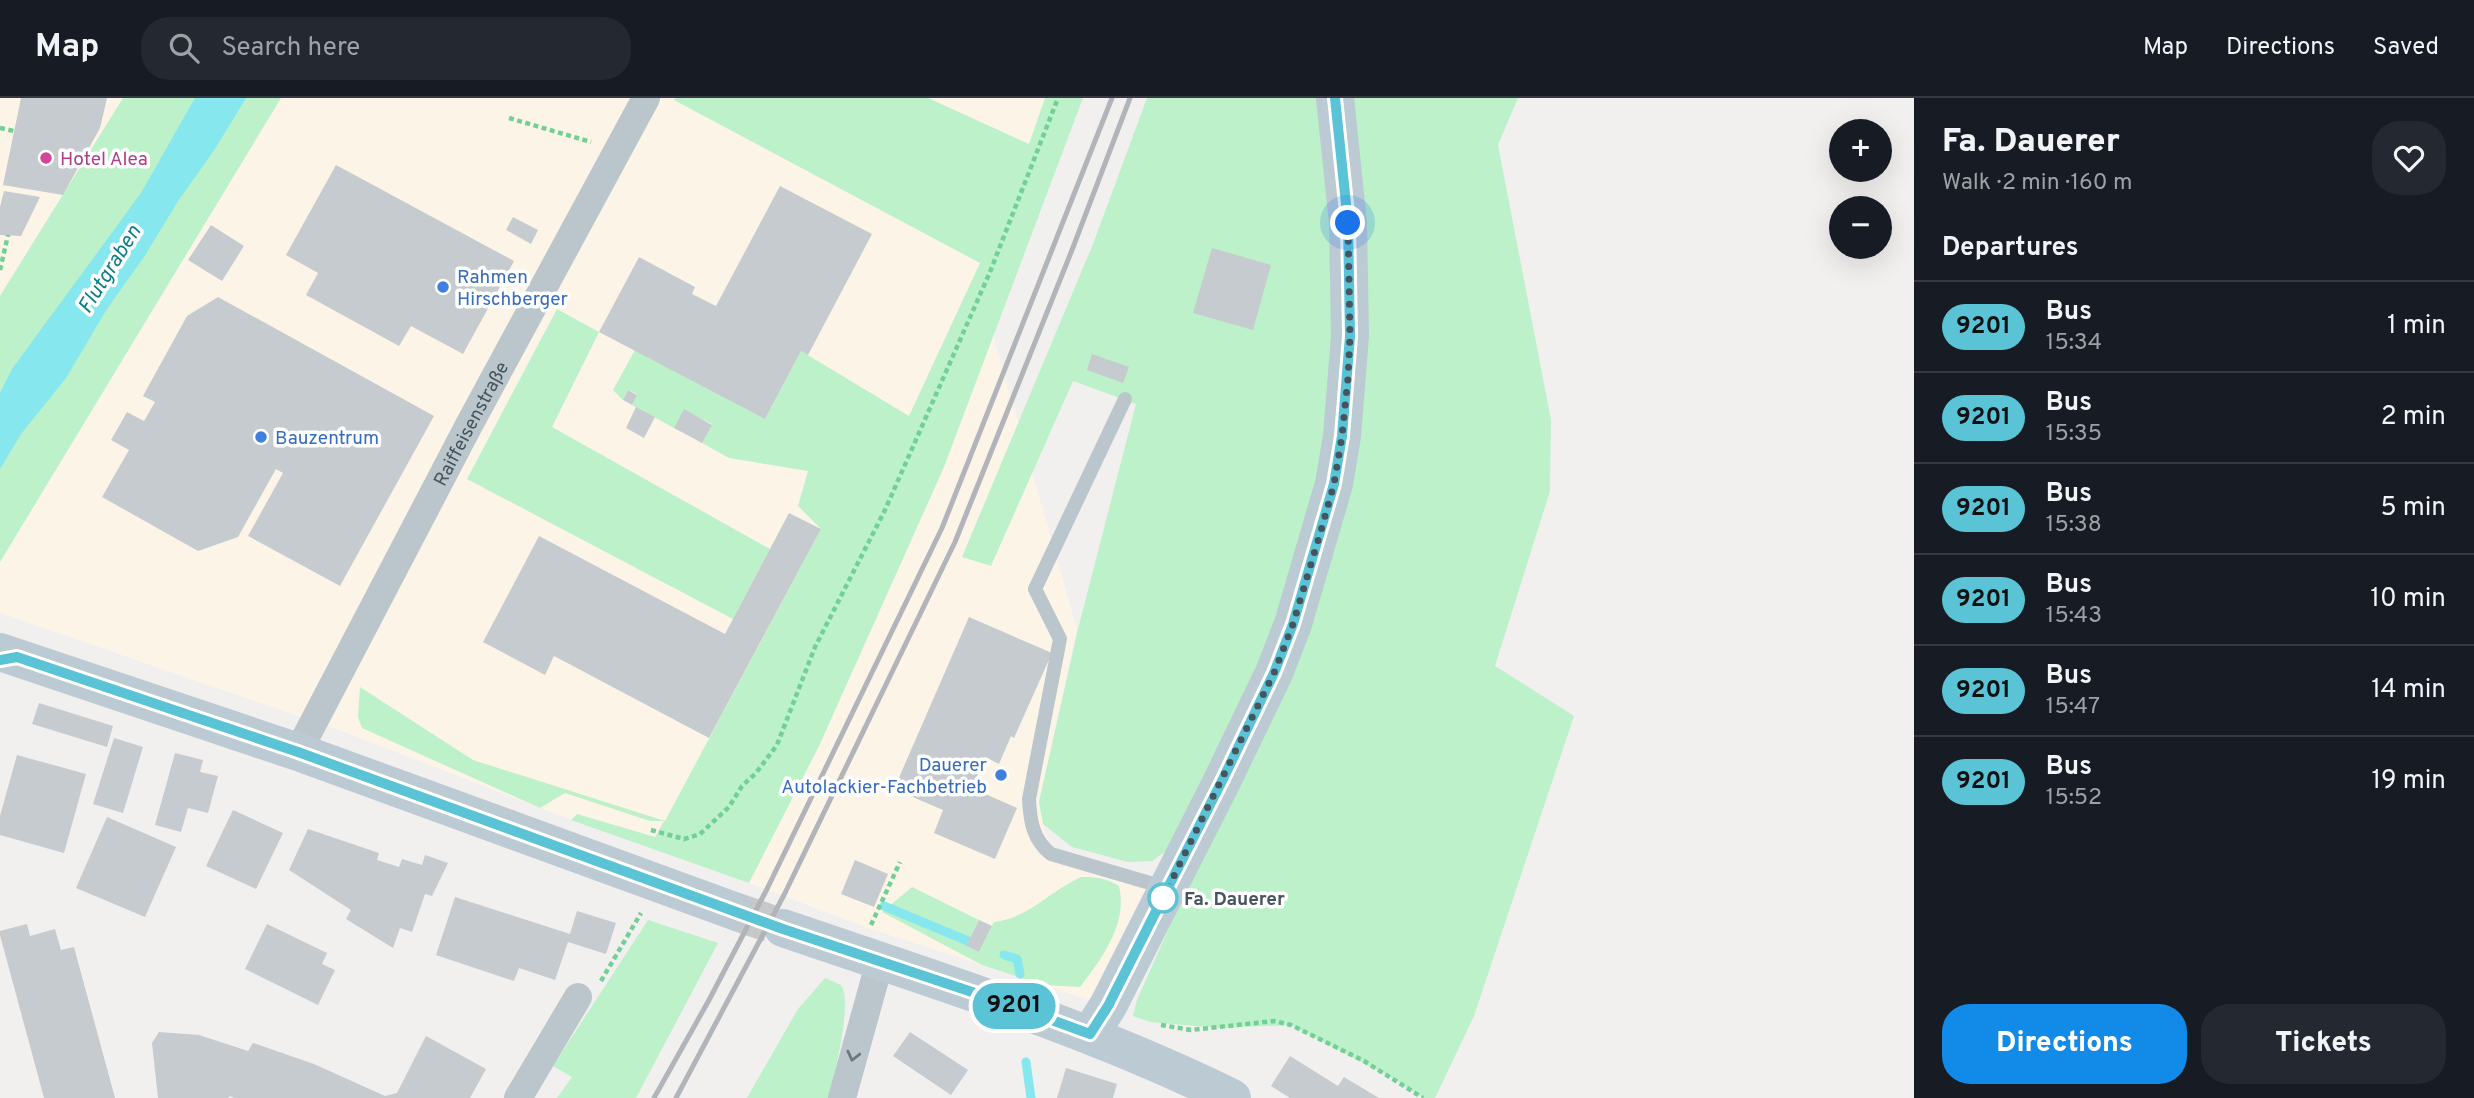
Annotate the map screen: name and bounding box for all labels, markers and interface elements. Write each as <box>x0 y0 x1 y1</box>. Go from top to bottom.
search box <box>141 17 631 80</box>
text: Map <box>35 27 99 69</box>
icon: search <box>165 29 203 67</box>
text: Search here <box>221 32 360 65</box>
text: Map <box>2143 33 2188 63</box>
text: Directions <box>2226 33 2335 63</box>
text: Saved <box>2373 33 2439 63</box>
map controls <box>1829 119 1892 259</box>
button: + <box>1829 119 1892 182</box>
button: heart <box>2372 121 2446 195</box>
text: Fa. Dauerer <box>1942 122 2120 164</box>
place label: Hotel Alea <box>60 148 148 172</box>
marker: Hotel Alea <box>38 150 54 166</box>
text: Walk · 2 min · 160 m <box>1942 169 2132 198</box>
button: − <box>1829 196 1892 259</box>
your location <box>1330 205 1365 240</box>
water label: Flutgraben <box>73 220 148 319</box>
text: Departures <box>1942 232 2079 265</box>
place label: Rahmen Hirschberger <box>457 266 569 312</box>
marker: Rahmen Hirschberger <box>435 279 451 295</box>
text: Bus <box>2046 296 2092 329</box>
text: 1 min <box>2387 310 2446 343</box>
text: 9201 <box>1956 312 2011 342</box>
text: 15:34 <box>2046 329 2102 358</box>
street label: Raiffeisenstraße <box>429 358 515 491</box>
text: Bus <box>2046 387 2092 420</box>
text: 2 min <box>2381 401 2446 434</box>
text: 9201 <box>1956 403 2011 433</box>
text: 15:35 <box>2046 420 2102 449</box>
place label: Bauzentrum <box>275 427 379 451</box>
marker: Bauzentrum <box>253 429 269 445</box>
text: Bus <box>2046 478 2092 511</box>
text: 5 min <box>2380 492 2446 525</box>
text: 9201 <box>1956 494 2011 524</box>
text: 15:38 <box>2046 511 2102 540</box>
text: Bus <box>2046 569 2092 602</box>
text: 10 min <box>2370 583 2446 616</box>
text: 9201 <box>1956 585 2011 615</box>
text: 15:43 <box>2046 602 2102 631</box>
text: Bus <box>2046 660 2092 693</box>
text: 14 min <box>2371 674 2446 707</box>
text: 9201 <box>1956 676 2011 706</box>
text: 15:47 <box>2046 693 2100 722</box>
text: Bus <box>2046 751 2092 784</box>
place label: Dauerer Autolackier-Fachbetrieb <box>781 754 988 800</box>
text: 19 min <box>2371 765 2446 798</box>
marker: Dauerer Autolackier-Fachbetrieb <box>993 767 1009 783</box>
text: 9201 <box>1956 767 2011 797</box>
text: 15:52 <box>2046 784 2102 813</box>
marker: Fa. Dauerer <box>1148 883 1178 913</box>
place label: Fa. Dauerer <box>1184 888 1285 912</box>
line badge: 9201 <box>965 983 1063 1029</box>
text: 9201 <box>987 991 1041 1021</box>
button: Directions <box>1942 1004 2187 1084</box>
button: Tickets <box>2201 1004 2446 1084</box>
one-way arrow <box>847 1050 861 1062</box>

